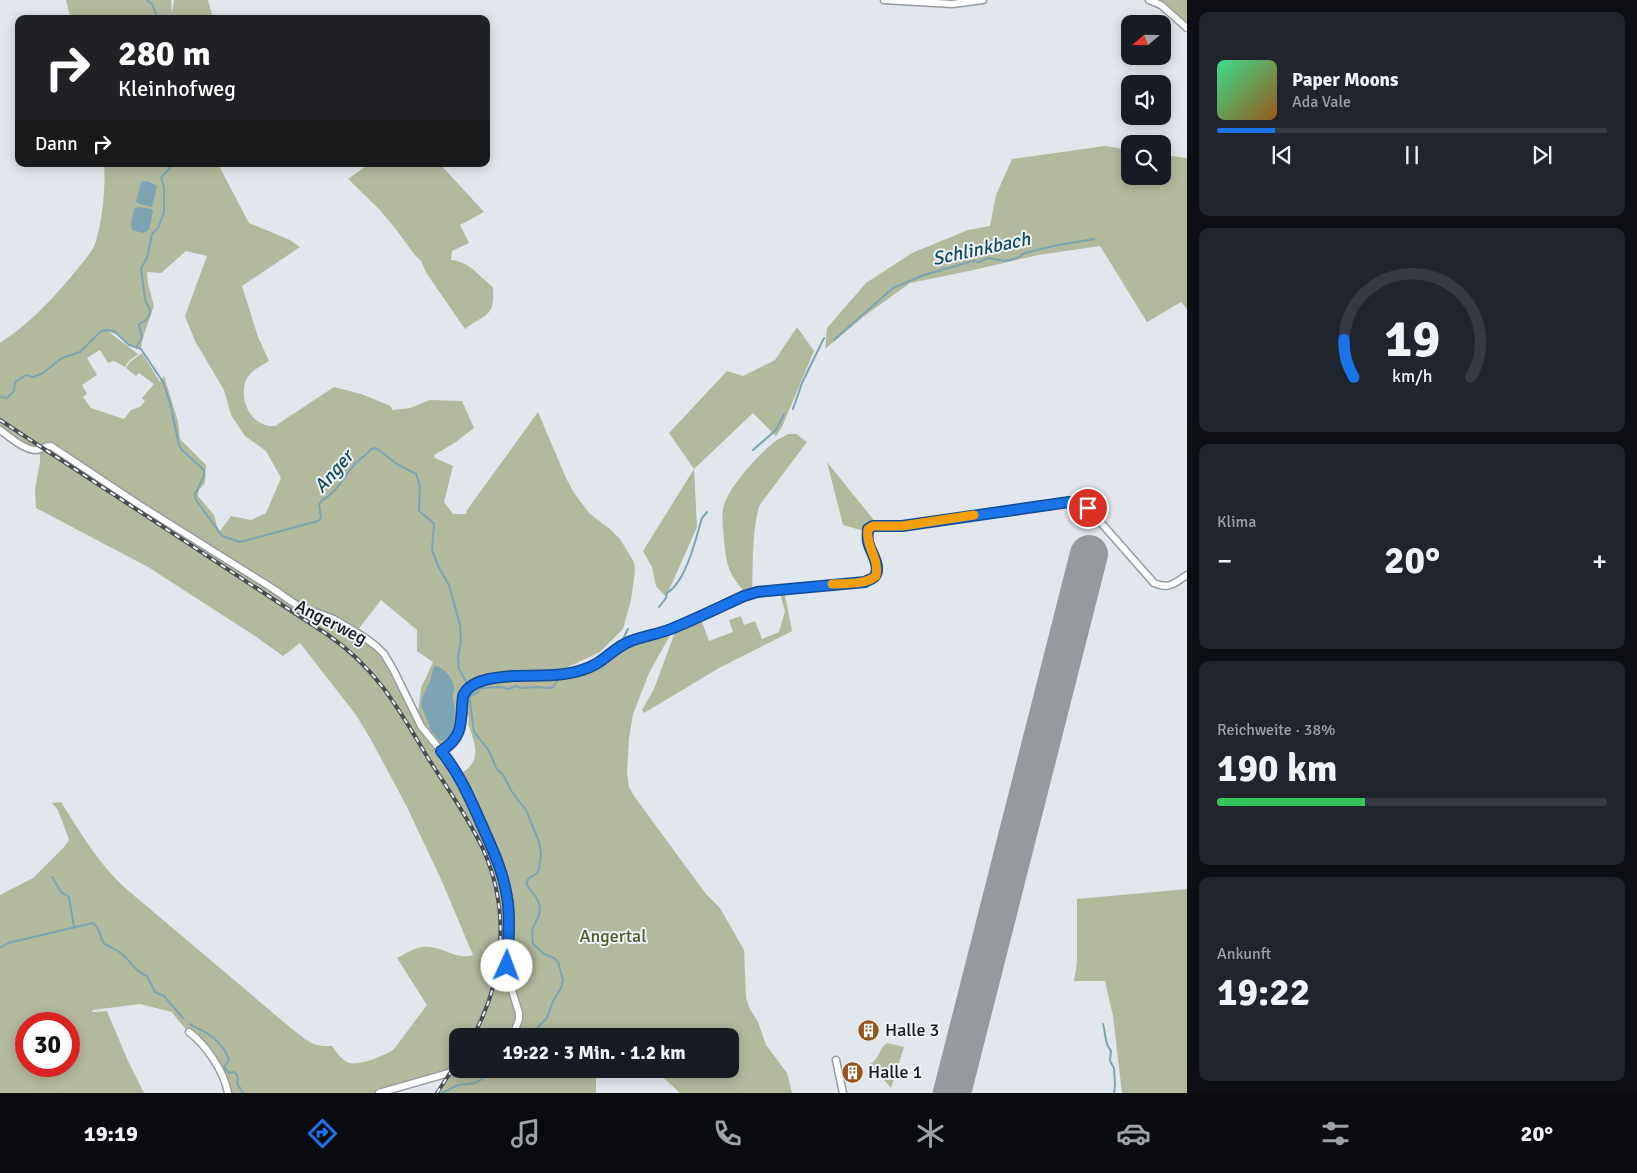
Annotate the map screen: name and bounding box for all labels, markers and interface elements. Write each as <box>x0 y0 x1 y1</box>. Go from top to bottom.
north arrow <box>1121 15 1171 65</box>
map controls <box>1121 15 1171 185</box>
text: 280 m <box>118 32 211 75</box>
icon: right <box>35 35 100 100</box>
text: Paper Moons <box>1292 68 1398 92</box>
text: Kleinhofweg <box>118 75 236 102</box>
button: sound <box>1121 75 1171 125</box>
text: Ada Vale <box>1292 92 1351 112</box>
icon: right <box>88 130 116 158</box>
text: Dann <box>35 132 78 156</box>
button: search <box>1121 135 1171 185</box>
icon: previous <box>1268 141 1296 169</box>
icon: pause <box>1398 141 1426 169</box>
icon: next <box>1528 141 1556 169</box>
water label: Schlinkbach <box>930 227 1033 271</box>
text: 19 <box>1384 307 1440 371</box>
text: km/h <box>1392 365 1432 387</box>
water label: Anger <box>309 443 361 498</box>
pin <box>1067 487 1109 529</box>
icon: arrive <box>1074 494 1102 522</box>
text: Klima <box>1217 512 1256 532</box>
text: 20° <box>1384 537 1440 584</box>
text: − <box>1217 544 1232 578</box>
text: + <box>1592 544 1607 578</box>
street label: Angerweg <box>291 595 371 649</box>
text: Reichweite · 38% <box>1217 720 1336 740</box>
text: 190 km <box>1217 745 1338 792</box>
park label: Angertal <box>579 925 647 947</box>
position arrow <box>480 939 532 991</box>
text: Ankunft <box>1217 944 1271 964</box>
text: 19:22 <box>1217 969 1310 1016</box>
speed limit sign: 30 <box>15 1012 80 1077</box>
building icon: Halle 3 <box>857 1018 881 1042</box>
place label: Halle 3 <box>885 1019 939 1041</box>
text: 19:22 · 3 Min. · 1.2 km <box>502 1041 686 1065</box>
building icon: Halle 1 <box>840 1060 864 1084</box>
place label: Halle 1 <box>868 1061 922 1083</box>
icon: directions <box>305 1116 340 1151</box>
icon: music <box>508 1116 543 1151</box>
icon: phone <box>710 1116 745 1151</box>
icon: climate <box>913 1116 948 1151</box>
icon: car <box>1116 1116 1151 1151</box>
icon: filters <box>1318 1116 1353 1151</box>
text: 19:19 <box>84 1120 138 1147</box>
text: 20° <box>1521 1120 1553 1147</box>

